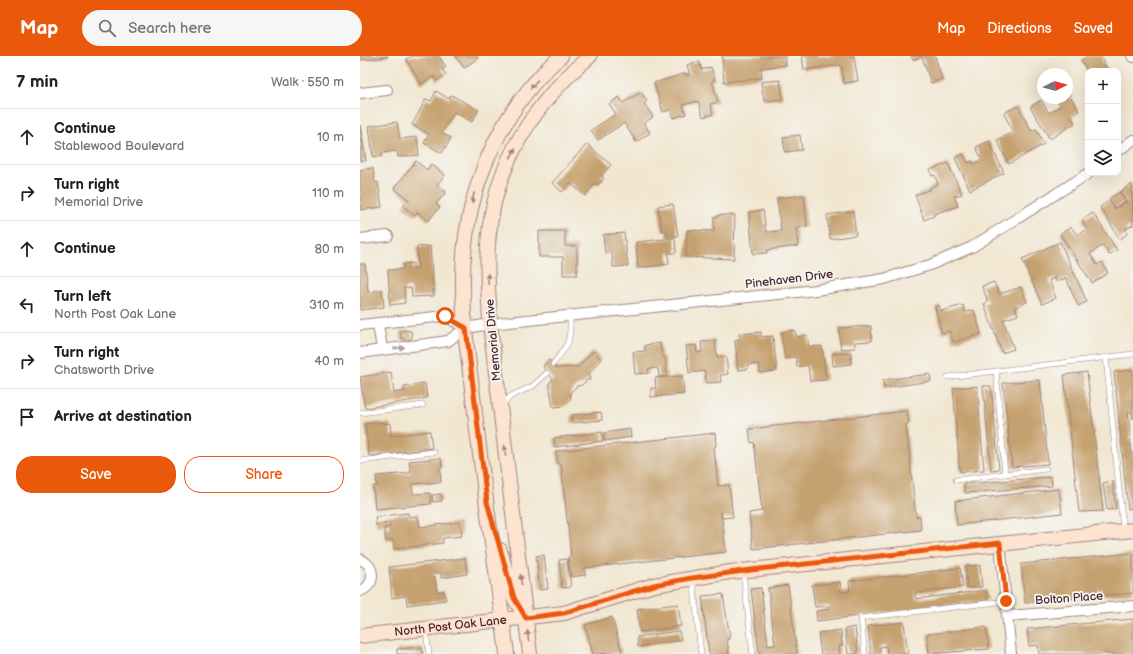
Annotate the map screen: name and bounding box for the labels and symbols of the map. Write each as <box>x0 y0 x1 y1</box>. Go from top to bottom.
north arrow <box>1037 68 1073 104</box>
one-way arrow <box>530 79 539 90</box>
one-way arrow <box>510 148 516 159</box>
one-way arrow <box>470 192 476 204</box>
street label: Pinehaven Drive <box>744 267 834 292</box>
one-way arrow <box>485 272 491 285</box>
street label: Memorial Drive <box>482 298 505 382</box>
route start <box>436 307 454 325</box>
one-way arrow <box>393 345 405 351</box>
one-way arrow <box>502 444 508 457</box>
one-way arrow <box>518 573 524 586</box>
street label: Bolton Place <box>1034 589 1104 608</box>
route end <box>997 592 1015 610</box>
street label: North Post Oak Lane <box>394 613 507 640</box>
one-way arrow <box>524 630 531 642</box>

